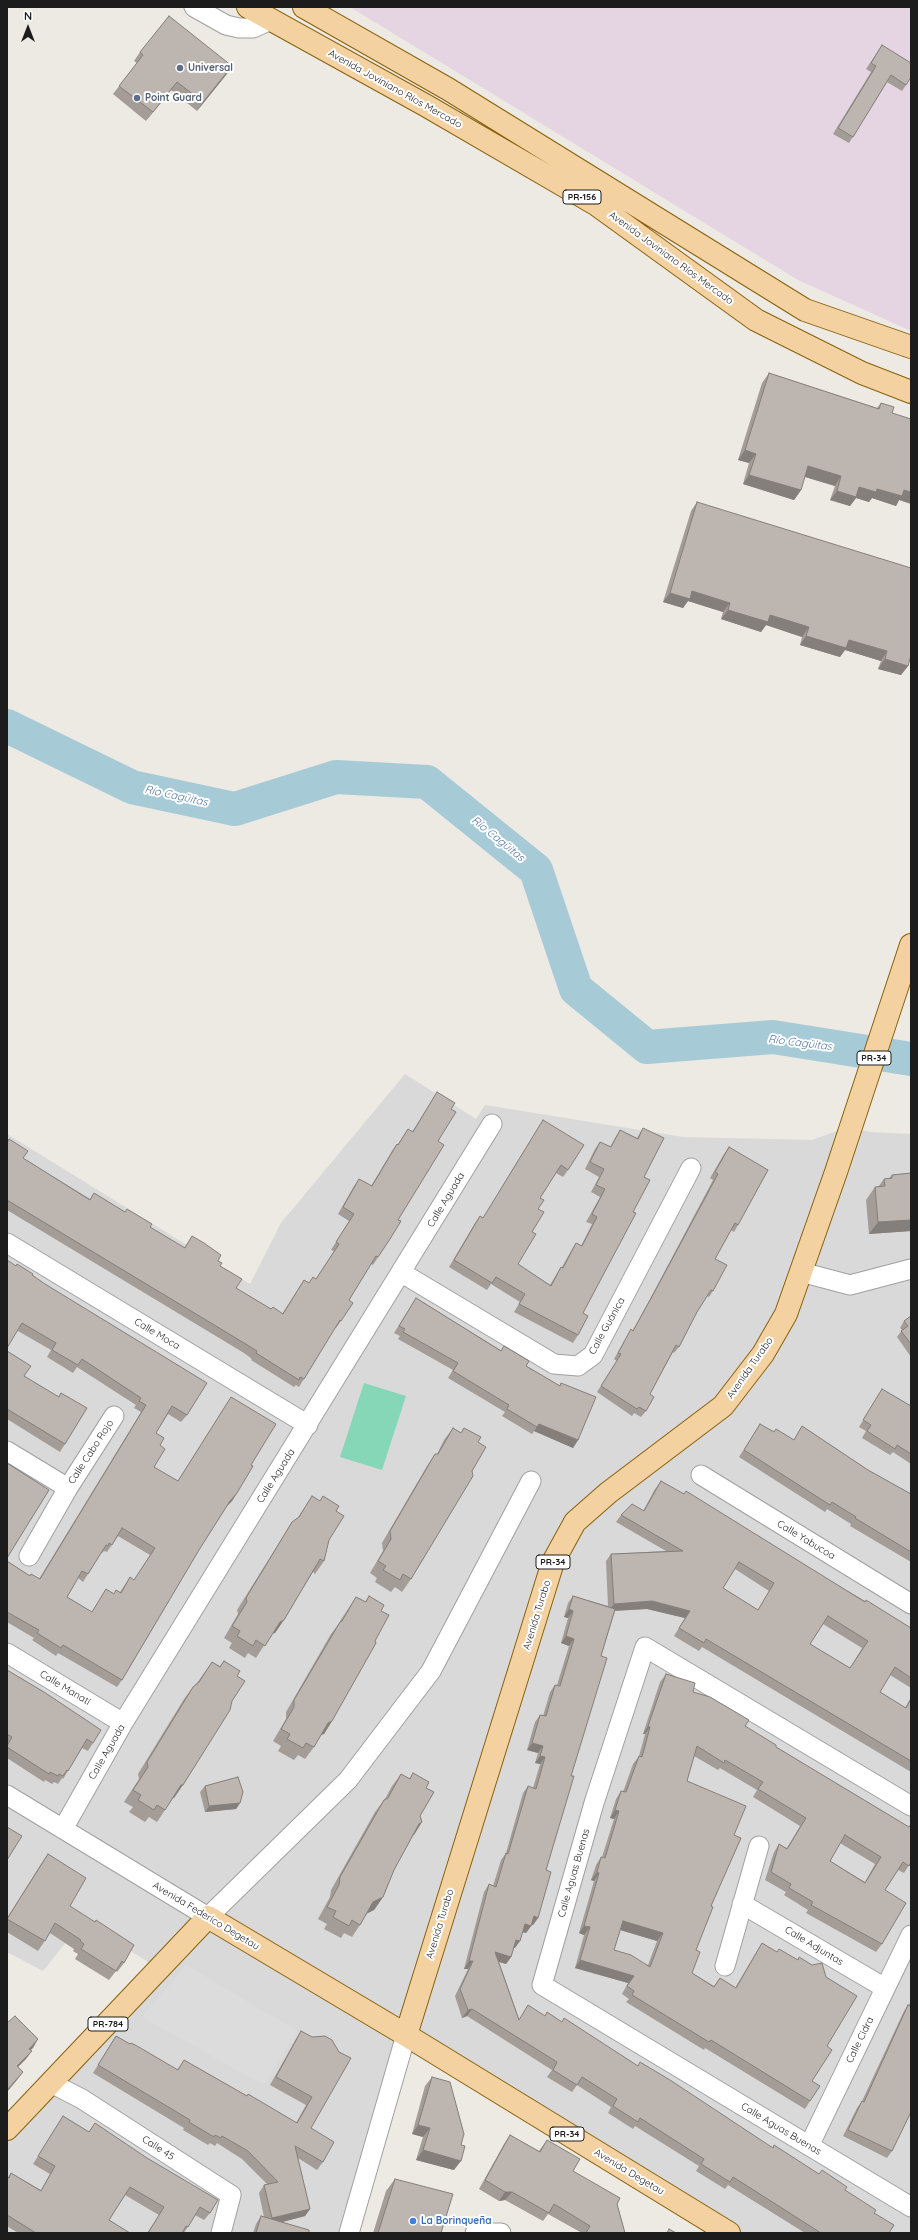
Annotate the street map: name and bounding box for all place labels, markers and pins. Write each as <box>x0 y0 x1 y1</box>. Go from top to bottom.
place label: Universal <box>188 62 233 74</box>
marker: Universal <box>175 63 185 73</box>
place label: Point Guard <box>145 92 202 104</box>
marker: Point Guard <box>132 93 142 103</box>
place label: La Borinqueña <box>421 2215 491 2227</box>
marker: La Borinqueña <box>408 2216 418 2226</box>

